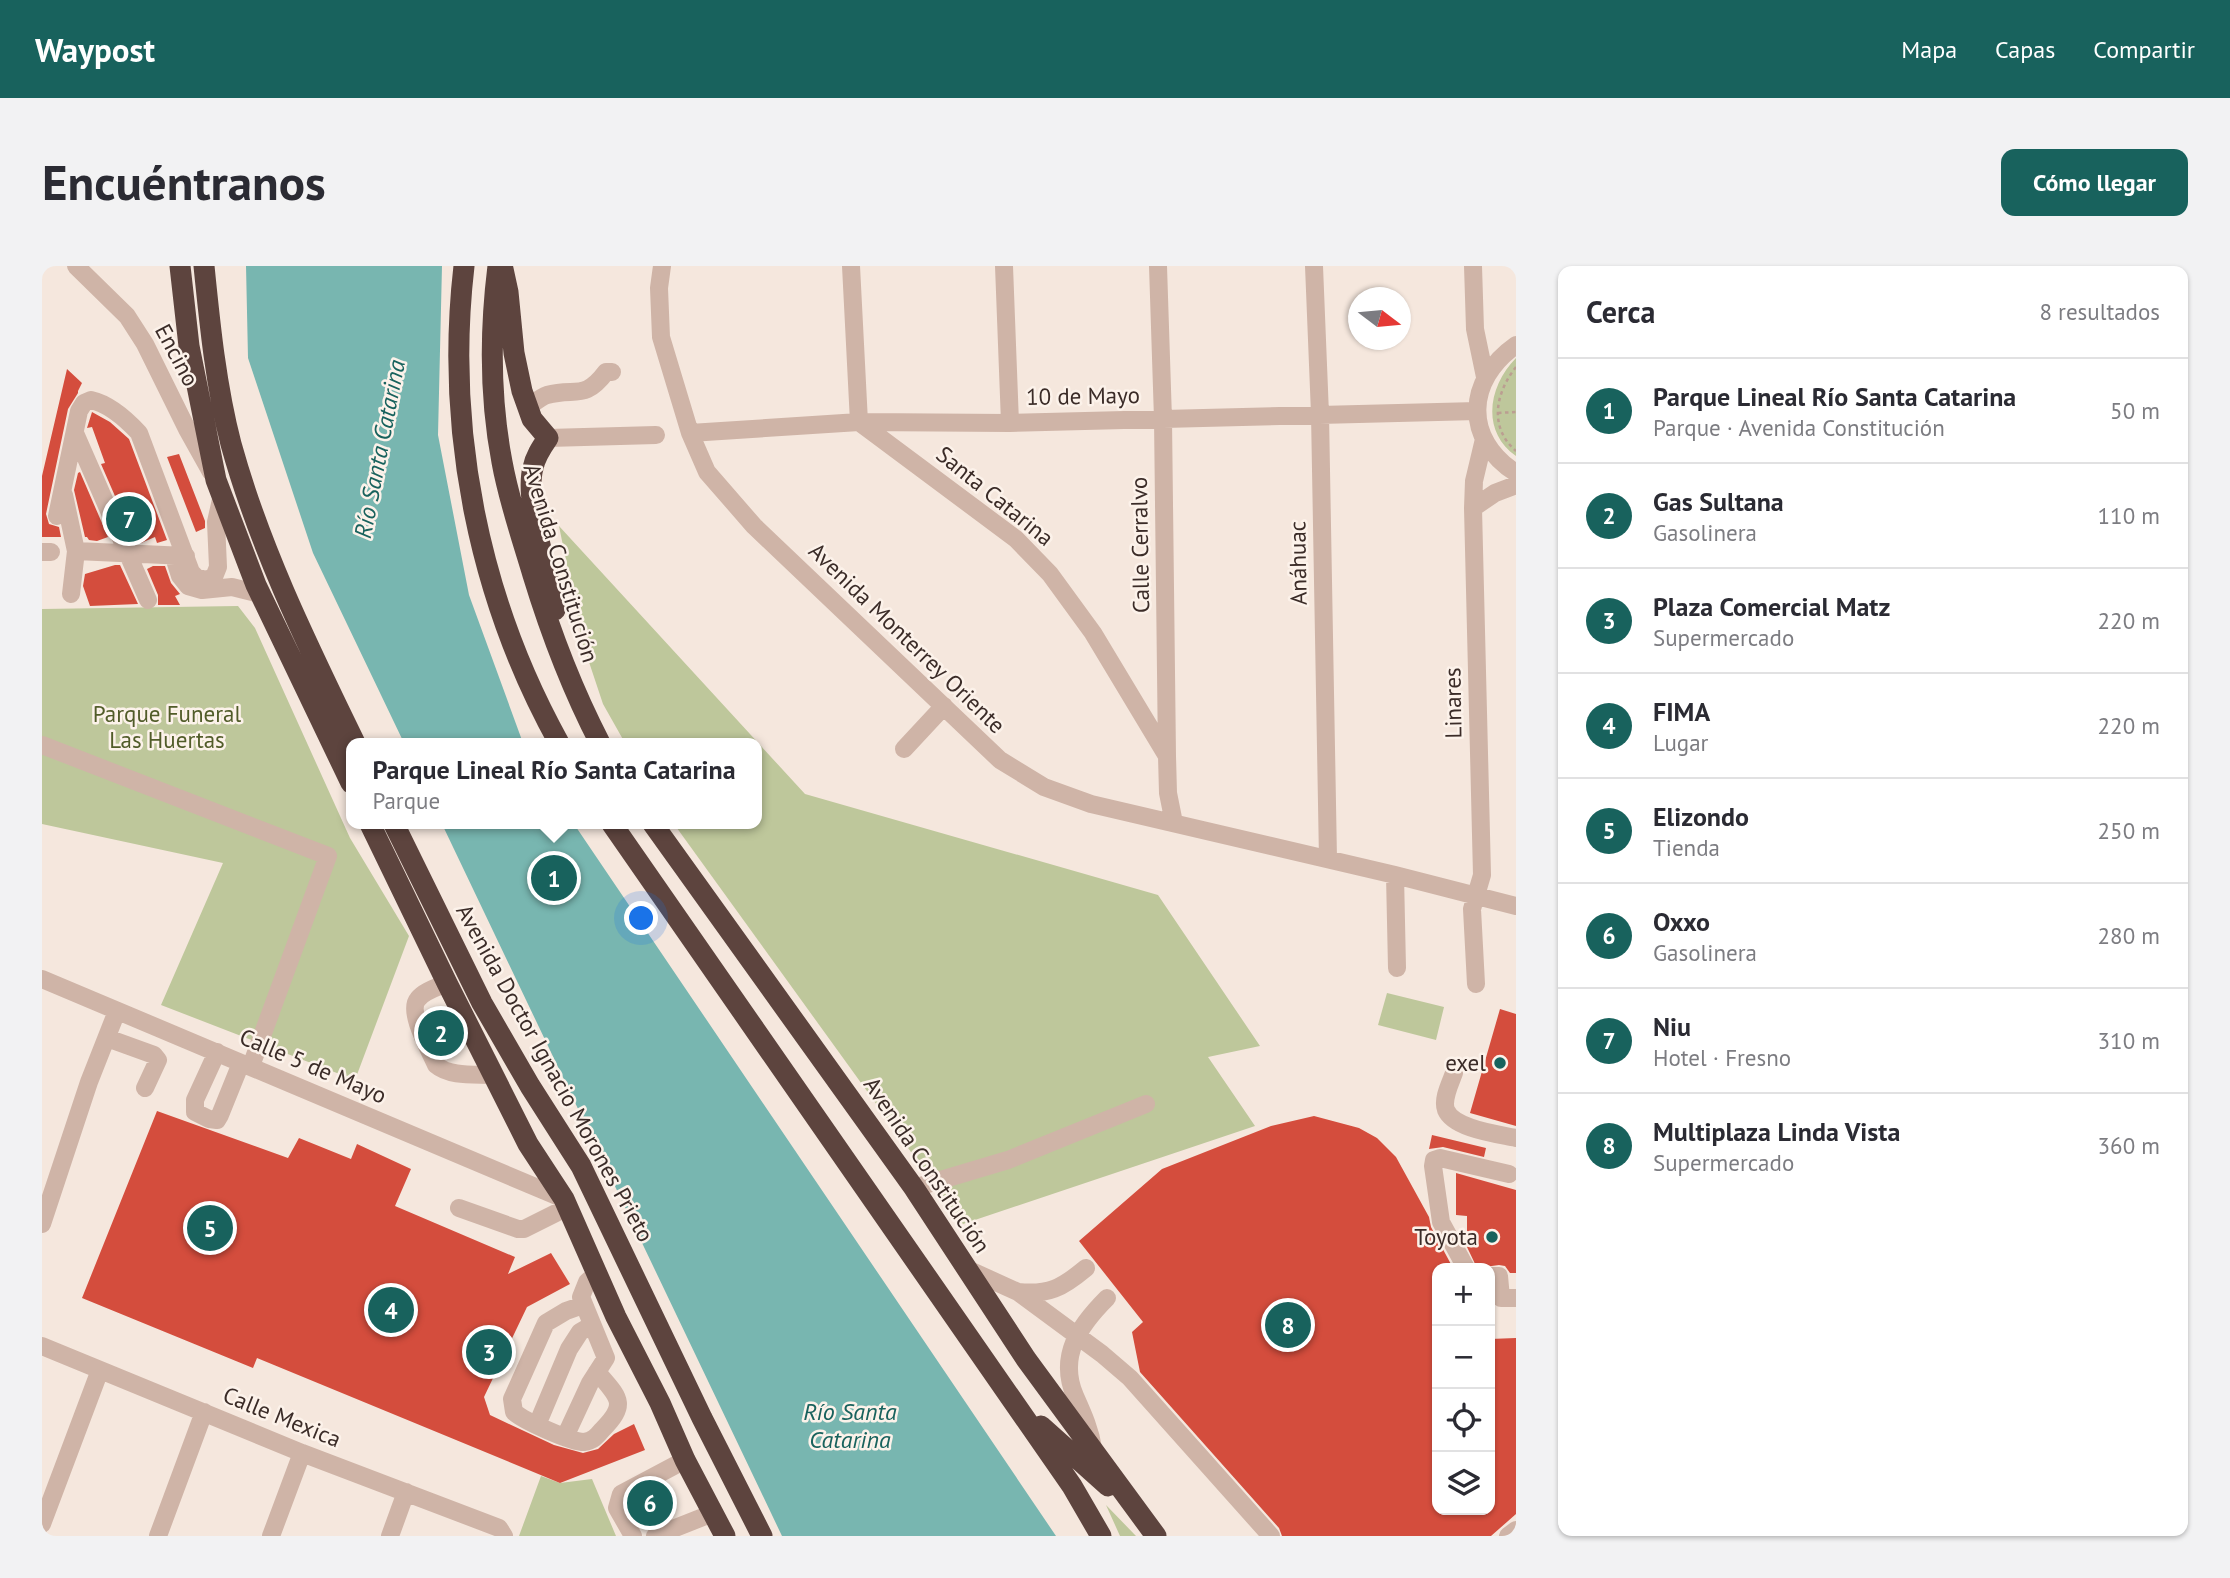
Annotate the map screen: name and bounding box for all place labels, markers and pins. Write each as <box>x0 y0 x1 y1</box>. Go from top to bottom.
pin: 7 <box>106 493 152 545</box>
pin: 1 <box>531 852 577 904</box>
pin: 2 <box>418 1007 464 1059</box>
place label: exel <box>1445 1048 1486 1077</box>
marker: exel <box>1492 1055 1508 1071</box>
pin: 5 <box>187 1202 233 1254</box>
place label: Toyota <box>1414 1222 1478 1251</box>
marker: Toyota <box>1484 1229 1500 1245</box>
pin: 4 <box>368 1284 414 1336</box>
pin: 8 <box>1265 1299 1311 1351</box>
pin: 3 <box>466 1326 512 1378</box>
pin: 6 <box>627 1477 673 1529</box>

